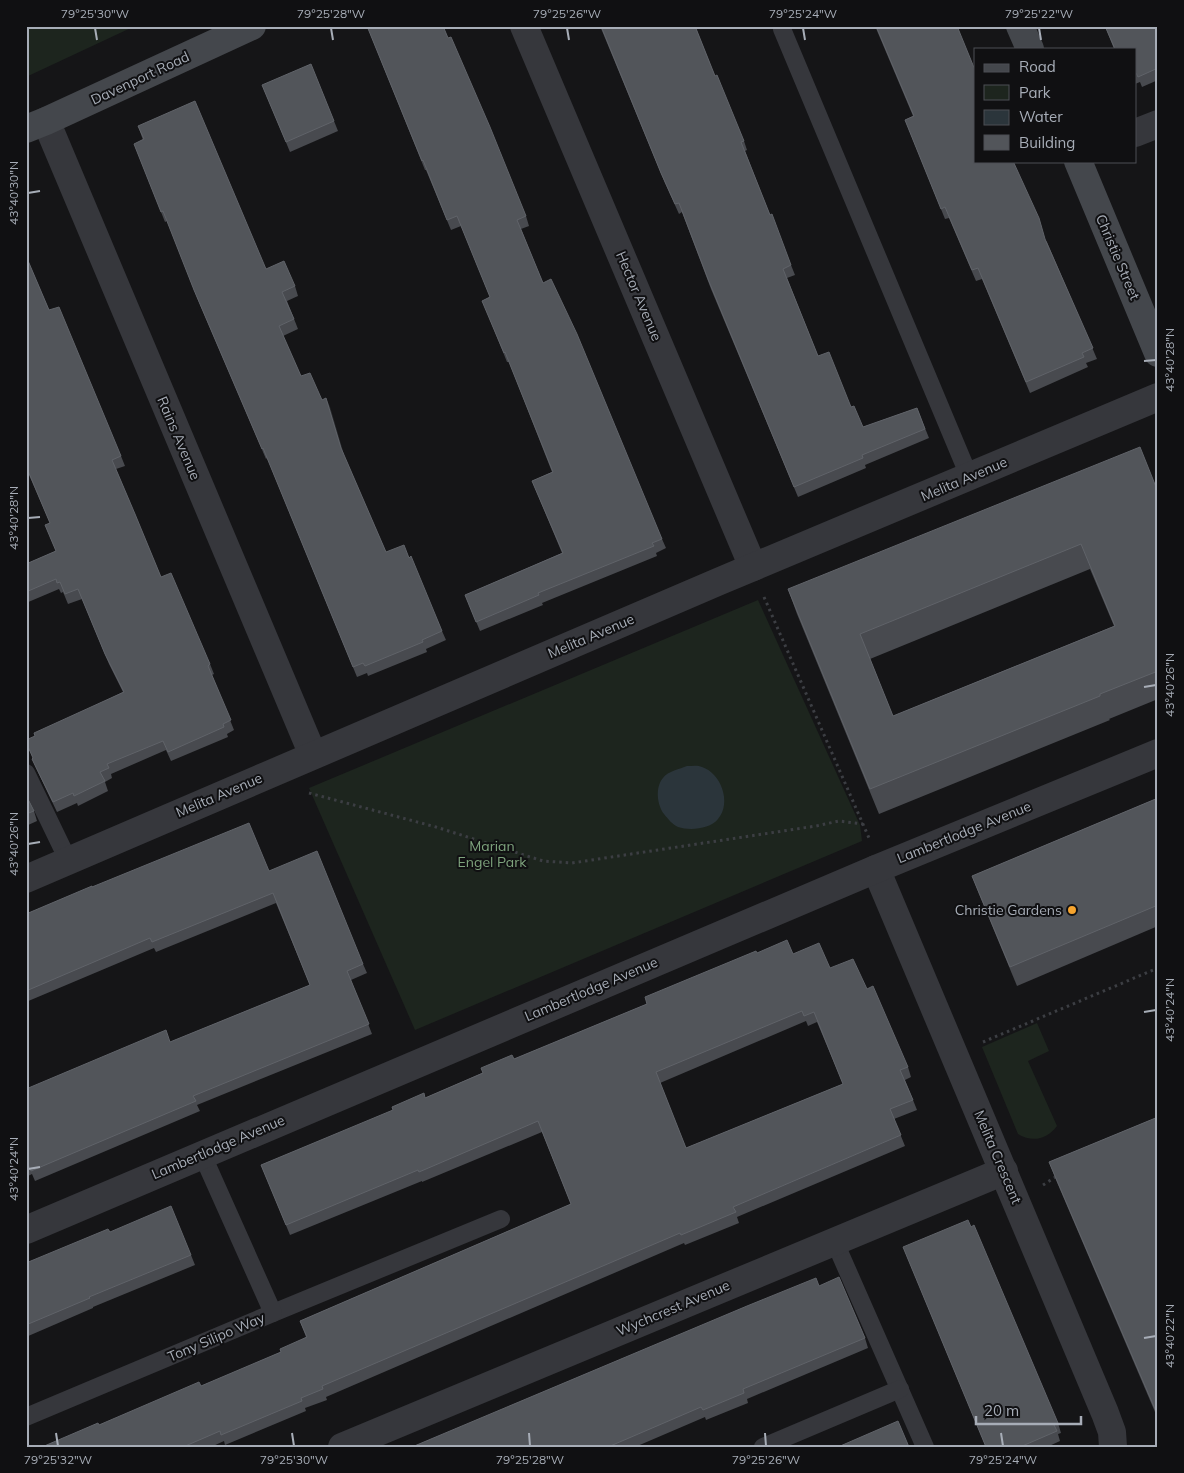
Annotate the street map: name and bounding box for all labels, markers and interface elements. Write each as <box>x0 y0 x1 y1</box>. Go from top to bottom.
text: 79°25'30"W <box>61 6 129 21</box>
text: 79°25'28"W <box>297 6 365 21</box>
text: 79°25'26"W <box>533 6 601 21</box>
text: 79°25'24"W <box>769 6 837 21</box>
text: 79°25'22"W <box>1005 6 1073 21</box>
street label: Davenport Road <box>88 47 192 109</box>
legend <box>974 48 1136 162</box>
text: Road <box>1019 57 1056 76</box>
text: Park <box>1019 83 1051 102</box>
text: Water <box>1019 107 1063 126</box>
text: Building <box>1019 133 1075 152</box>
text: 43°40'30"N <box>6 161 21 225</box>
street label: Christie Street <box>1092 211 1144 303</box>
street label: Hector Avenue <box>612 248 666 344</box>
text: 43°40'28"N <box>1162 328 1177 392</box>
street label: Rains Avenue <box>153 394 205 482</box>
street label: Melita Avenue <box>918 453 1010 505</box>
text: 43°40'28"N <box>6 486 21 550</box>
street label: Melita Avenue <box>545 610 637 662</box>
text: 43°40'26"N <box>1162 653 1177 717</box>
street label: Melita Avenue <box>173 769 265 821</box>
street label: Lambertlodge Avenue <box>894 797 1034 867</box>
text: 43°40'26"N <box>6 812 21 876</box>
park label: Marian Engel Park <box>458 837 527 871</box>
place label: Christie Gardens <box>955 901 1062 919</box>
marker: Christie Gardens <box>1066 904 1078 916</box>
street label: Lambertlodge Avenue <box>522 953 660 1025</box>
text: 43°40'24"N <box>1162 978 1177 1042</box>
street label: Melita Crescent <box>970 1108 1026 1207</box>
street label: Lambertlodge Avenue <box>149 1111 287 1183</box>
text: 43°40'24"N <box>6 1137 21 1201</box>
street label: Wychcrest Avenue <box>614 1276 732 1340</box>
text: 43°40'22"N <box>1162 1304 1177 1368</box>
street label: Tony Silipo Way <box>165 1308 268 1366</box>
scale bar <box>976 1393 1082 1425</box>
text: 20 m <box>984 1401 1019 1420</box>
text: 79°25'32"W <box>24 1452 92 1467</box>
text: 79°25'30"W <box>260 1452 328 1467</box>
text: 79°25'28"W <box>496 1452 564 1467</box>
text: 79°25'26"W <box>732 1452 800 1467</box>
text: 79°25'24"W <box>969 1452 1037 1467</box>

